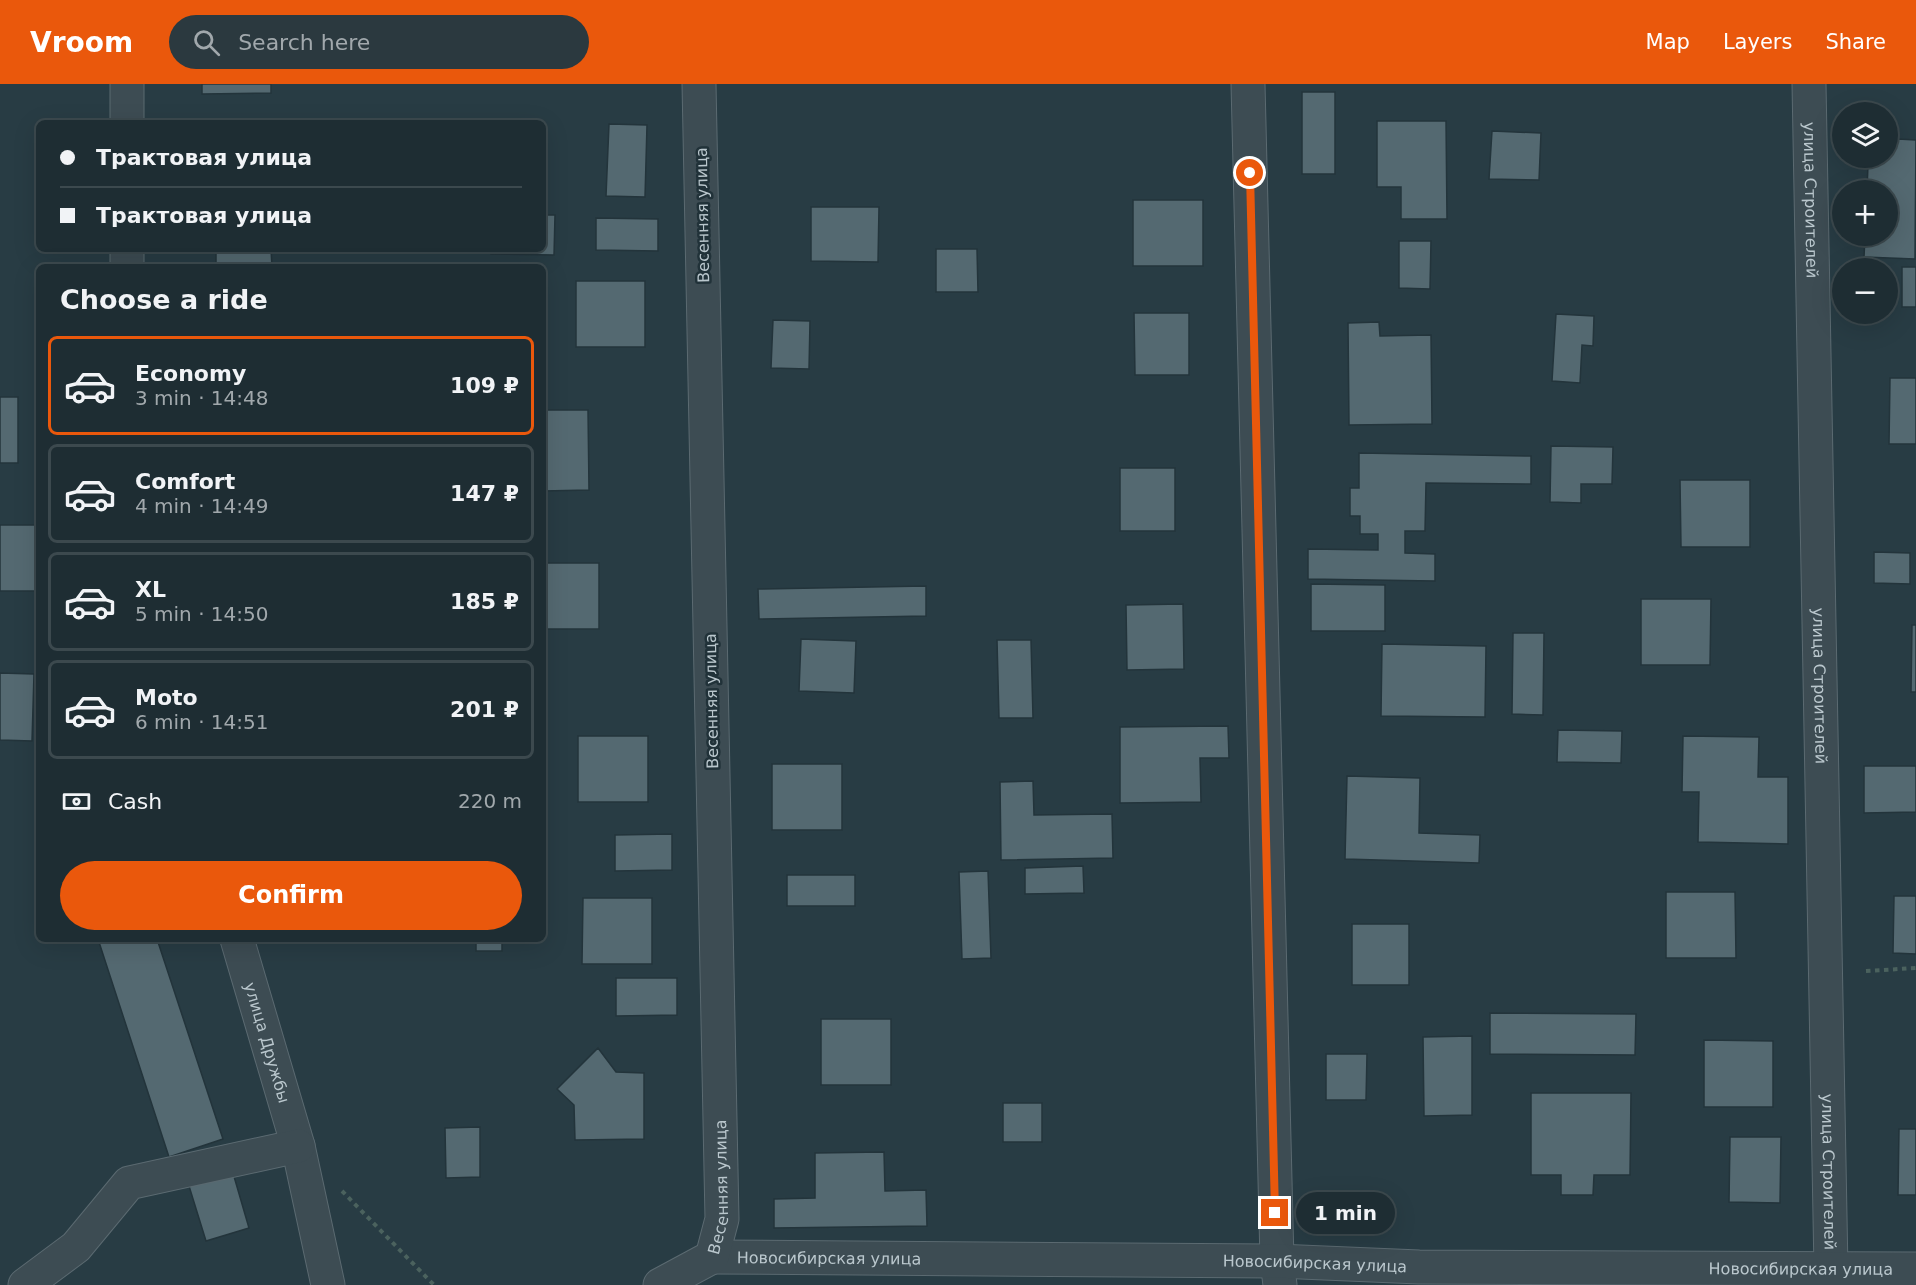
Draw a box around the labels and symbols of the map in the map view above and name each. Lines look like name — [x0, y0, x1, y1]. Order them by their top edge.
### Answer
street label: улица Строителей — [1800, 122, 1822, 278]
street label: Весенняя улица — [692, 147, 713, 283]
route start — [1236, 159, 1263, 186]
street label: улица Строителей — [1809, 608, 1831, 764]
street label: Весенняя улица — [701, 633, 722, 769]
street label: улица Дружбы — [240, 980, 294, 1105]
street label: улица Строителей — [1818, 1093, 1840, 1250]
street label: Весенняя улица — [704, 1119, 733, 1256]
callout: 1 min — [1296, 1192, 1395, 1234]
route end — [1261, 1199, 1288, 1226]
street label: Новосибирская улица — [737, 1248, 921, 1268]
street label: Новосибирская улица — [1223, 1252, 1408, 1276]
street label: Новосибирская улица — [1709, 1259, 1893, 1279]

